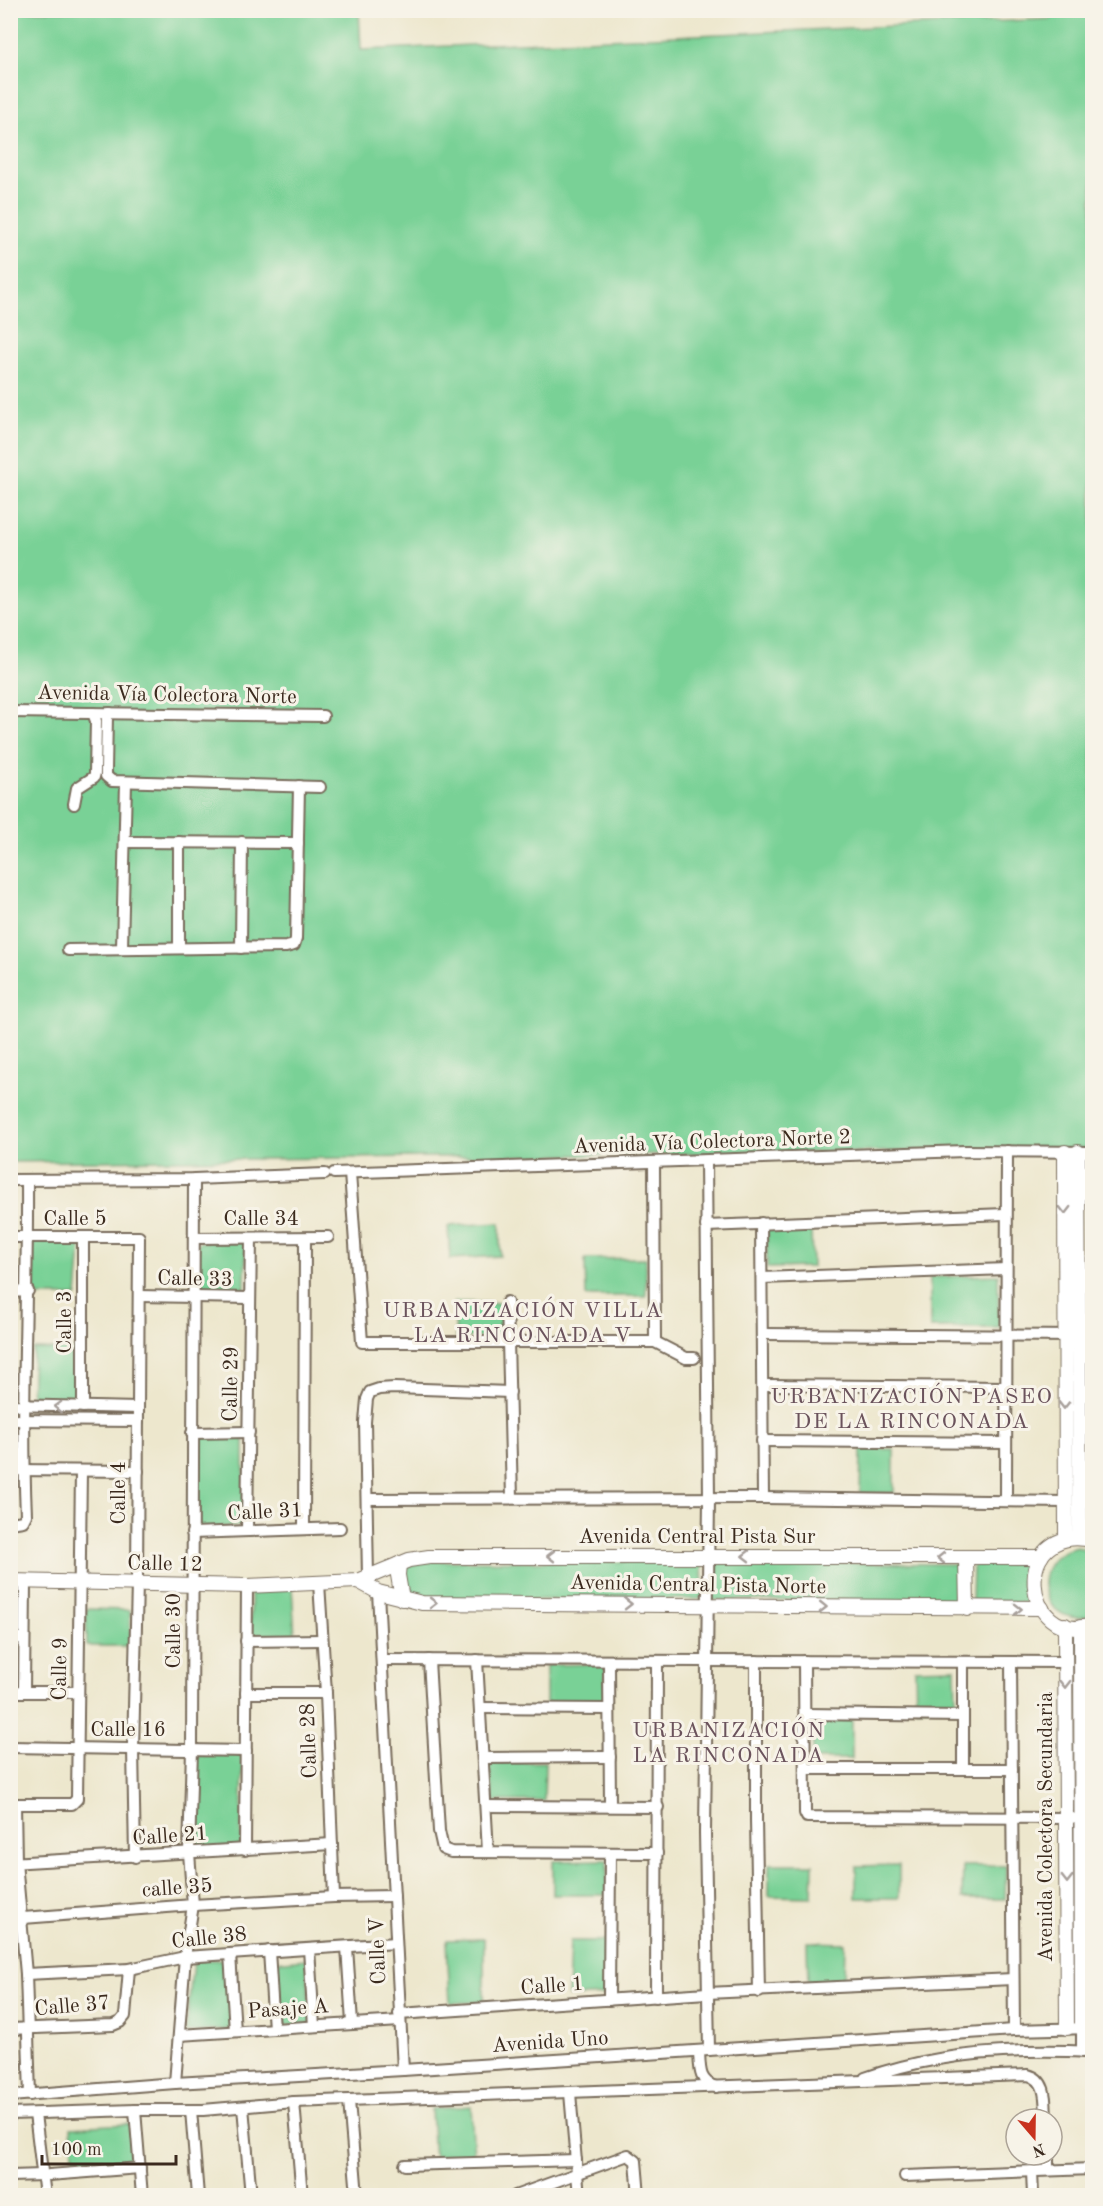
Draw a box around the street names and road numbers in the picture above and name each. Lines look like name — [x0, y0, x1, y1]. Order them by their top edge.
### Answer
street label: Avenida Vía Colectora Norte — [37, 683, 297, 708]
street label: Avenida Vía Colectora Norte 2 — [573, 1127, 851, 1158]
street label: Calle 5 — [43, 1209, 107, 1230]
street label: Calle 34 — [223, 1209, 299, 1230]
street label: Calle 33 — [157, 1268, 233, 1291]
street label: Calle 3 — [55, 1290, 76, 1354]
street label: Calle 29 — [220, 1346, 243, 1422]
street label: Calle 4 — [109, 1461, 130, 1525]
street label: Calle 31 — [227, 1500, 303, 1525]
street label: Avenida Central Pista Sur — [578, 1527, 816, 1548]
street label: Calle 12 — [127, 1553, 203, 1576]
street label: Avenida Central Pista Norte — [570, 1573, 826, 1598]
street label: Calle 30 — [164, 1593, 185, 1669]
street label: Calle 9 — [49, 1637, 72, 1701]
street label: Avenida Colectora Secundaria — [1036, 1692, 1057, 1962]
street label: Calle 28 — [298, 1703, 321, 1779]
street label: Calle 16 — [90, 1720, 166, 1741]
street label: Calle 21 — [132, 1823, 209, 1850]
street label: calle 35 — [141, 1876, 213, 1901]
street label: Calle V — [367, 1917, 390, 1985]
street label: Calle 38 — [170, 1924, 248, 1953]
street label: Calle 1 — [520, 1974, 585, 1999]
street label: Calle 37 — [34, 1993, 111, 2020]
street label: Pasaje A — [247, 1996, 330, 2023]
street label: Avenida Uno — [491, 2028, 609, 2057]

